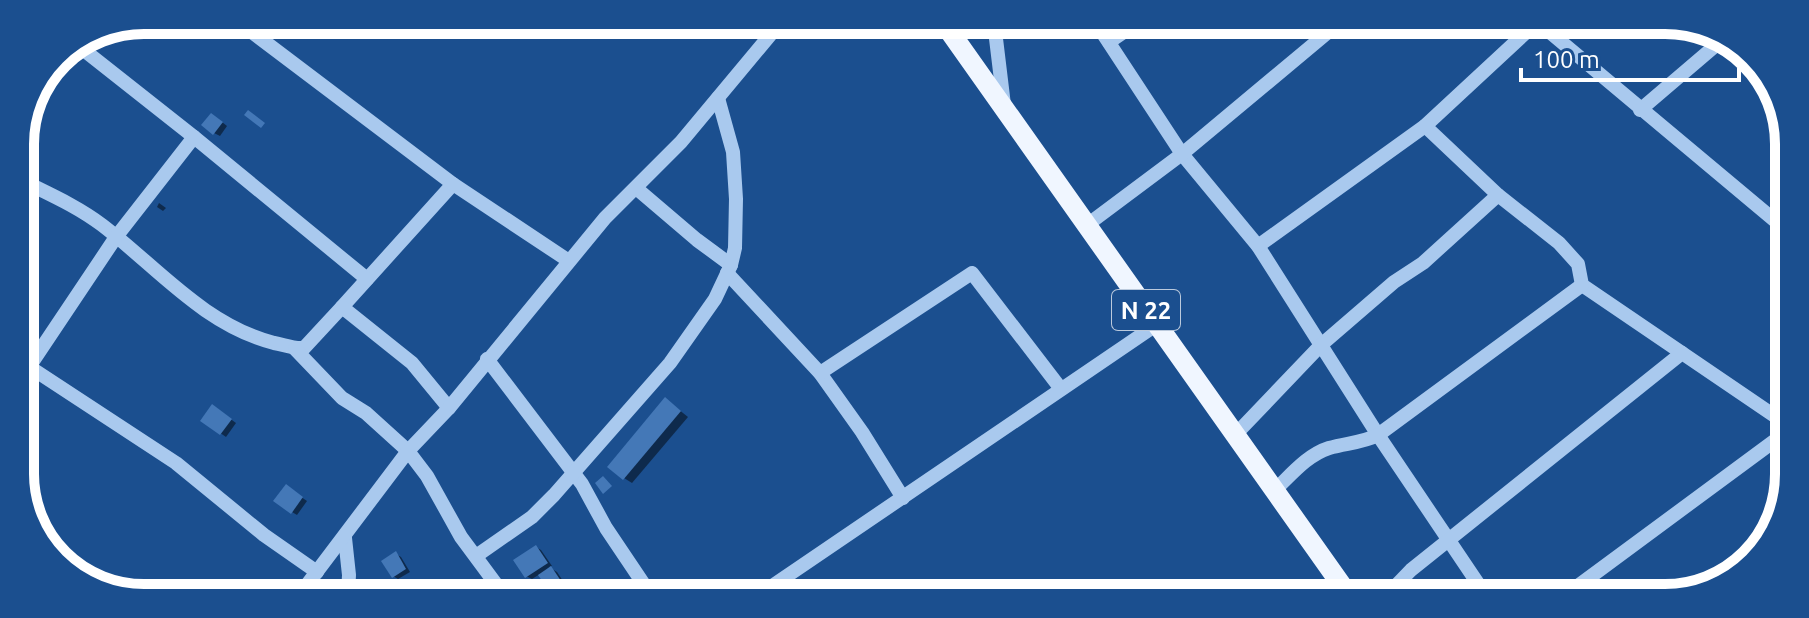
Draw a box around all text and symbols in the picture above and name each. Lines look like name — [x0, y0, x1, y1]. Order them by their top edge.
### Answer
scale bar — [1521, 32, 1739, 82]
text: 100 m — [1533, 46, 1600, 73]
road number: N 22 — [1112, 290, 1180, 330]

